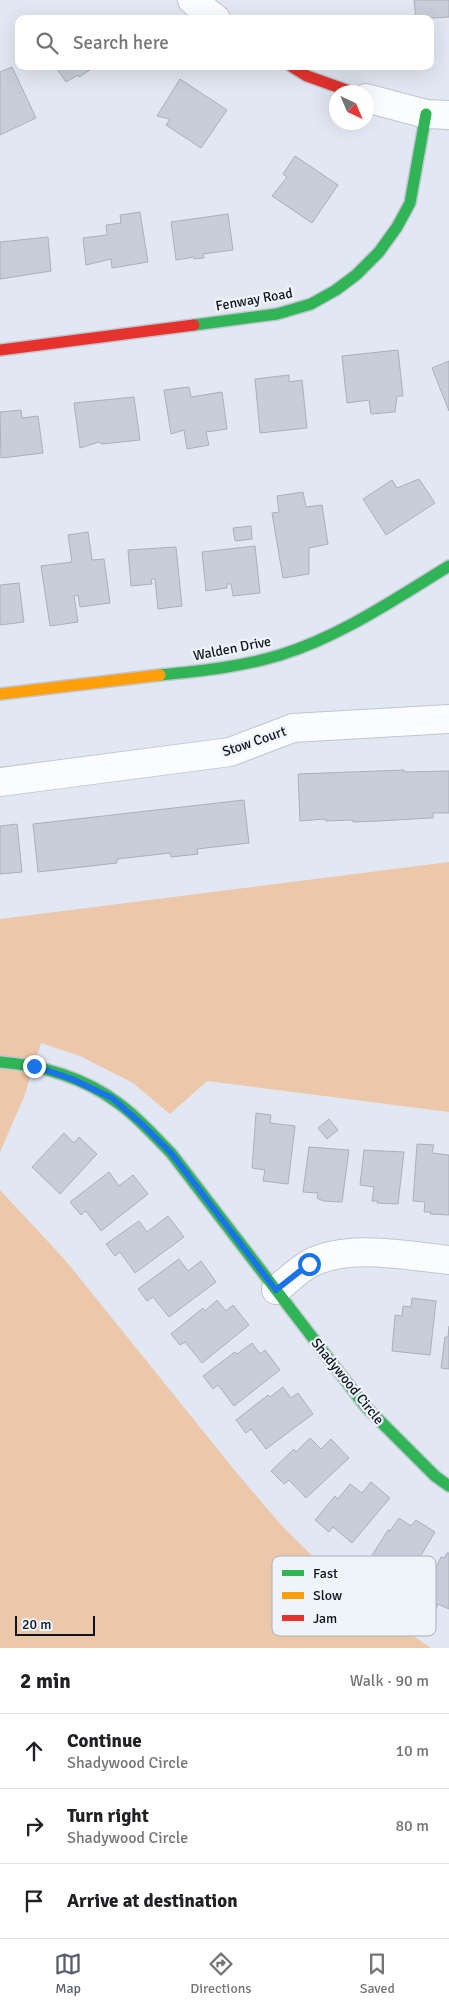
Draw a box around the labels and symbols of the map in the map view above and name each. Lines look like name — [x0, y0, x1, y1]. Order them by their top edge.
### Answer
north arrow — [329, 85, 374, 130]
street label: Fenway Road — [214, 284, 294, 315]
street label: Walden Drive — [192, 633, 272, 664]
street label: Stow Court — [220, 723, 288, 760]
route end — [23, 1055, 46, 1078]
route start — [298, 1253, 321, 1276]
street label: Shadywood Circle — [308, 1335, 388, 1428]
legend — [272, 1556, 436, 1636]
text: Fast — [313, 1565, 338, 1582]
text: Slow — [313, 1587, 342, 1604]
text: Jam — [313, 1610, 337, 1627]
scale bar — [15, 1613, 95, 1636]

